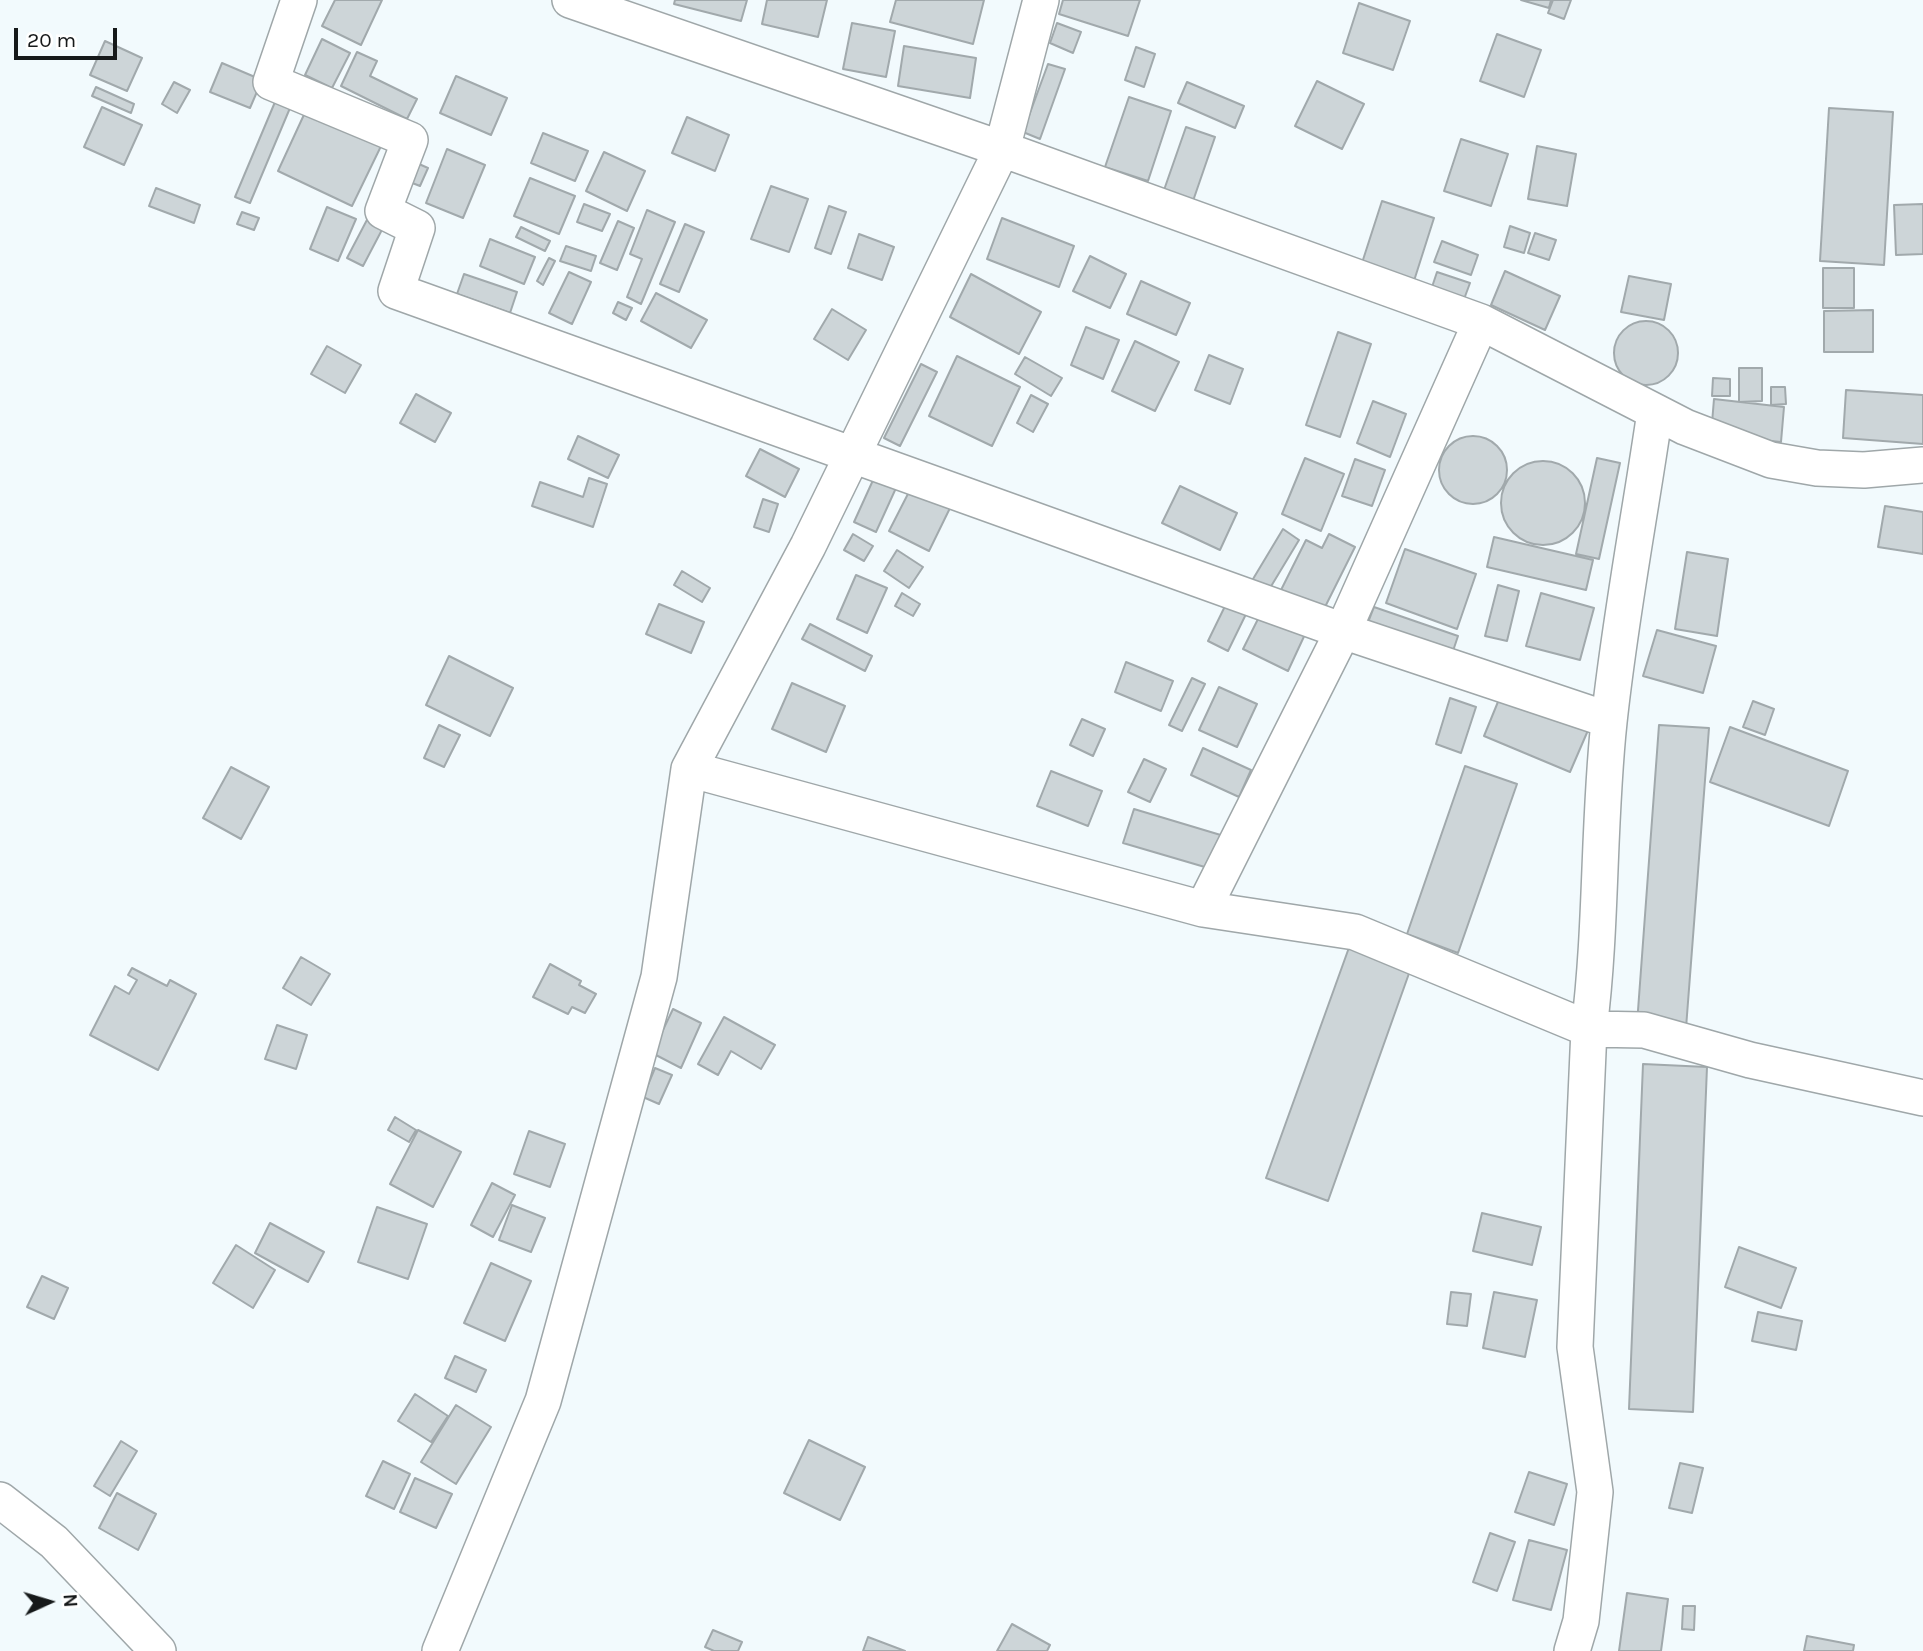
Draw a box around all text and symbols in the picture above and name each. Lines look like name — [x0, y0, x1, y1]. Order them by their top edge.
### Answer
scale bar — [18, 14, 121, 58]
text: 20 m — [27, 28, 76, 52]
north arrow — [14, 1567, 84, 1637]
text: N — [59, 1593, 81, 1608]

